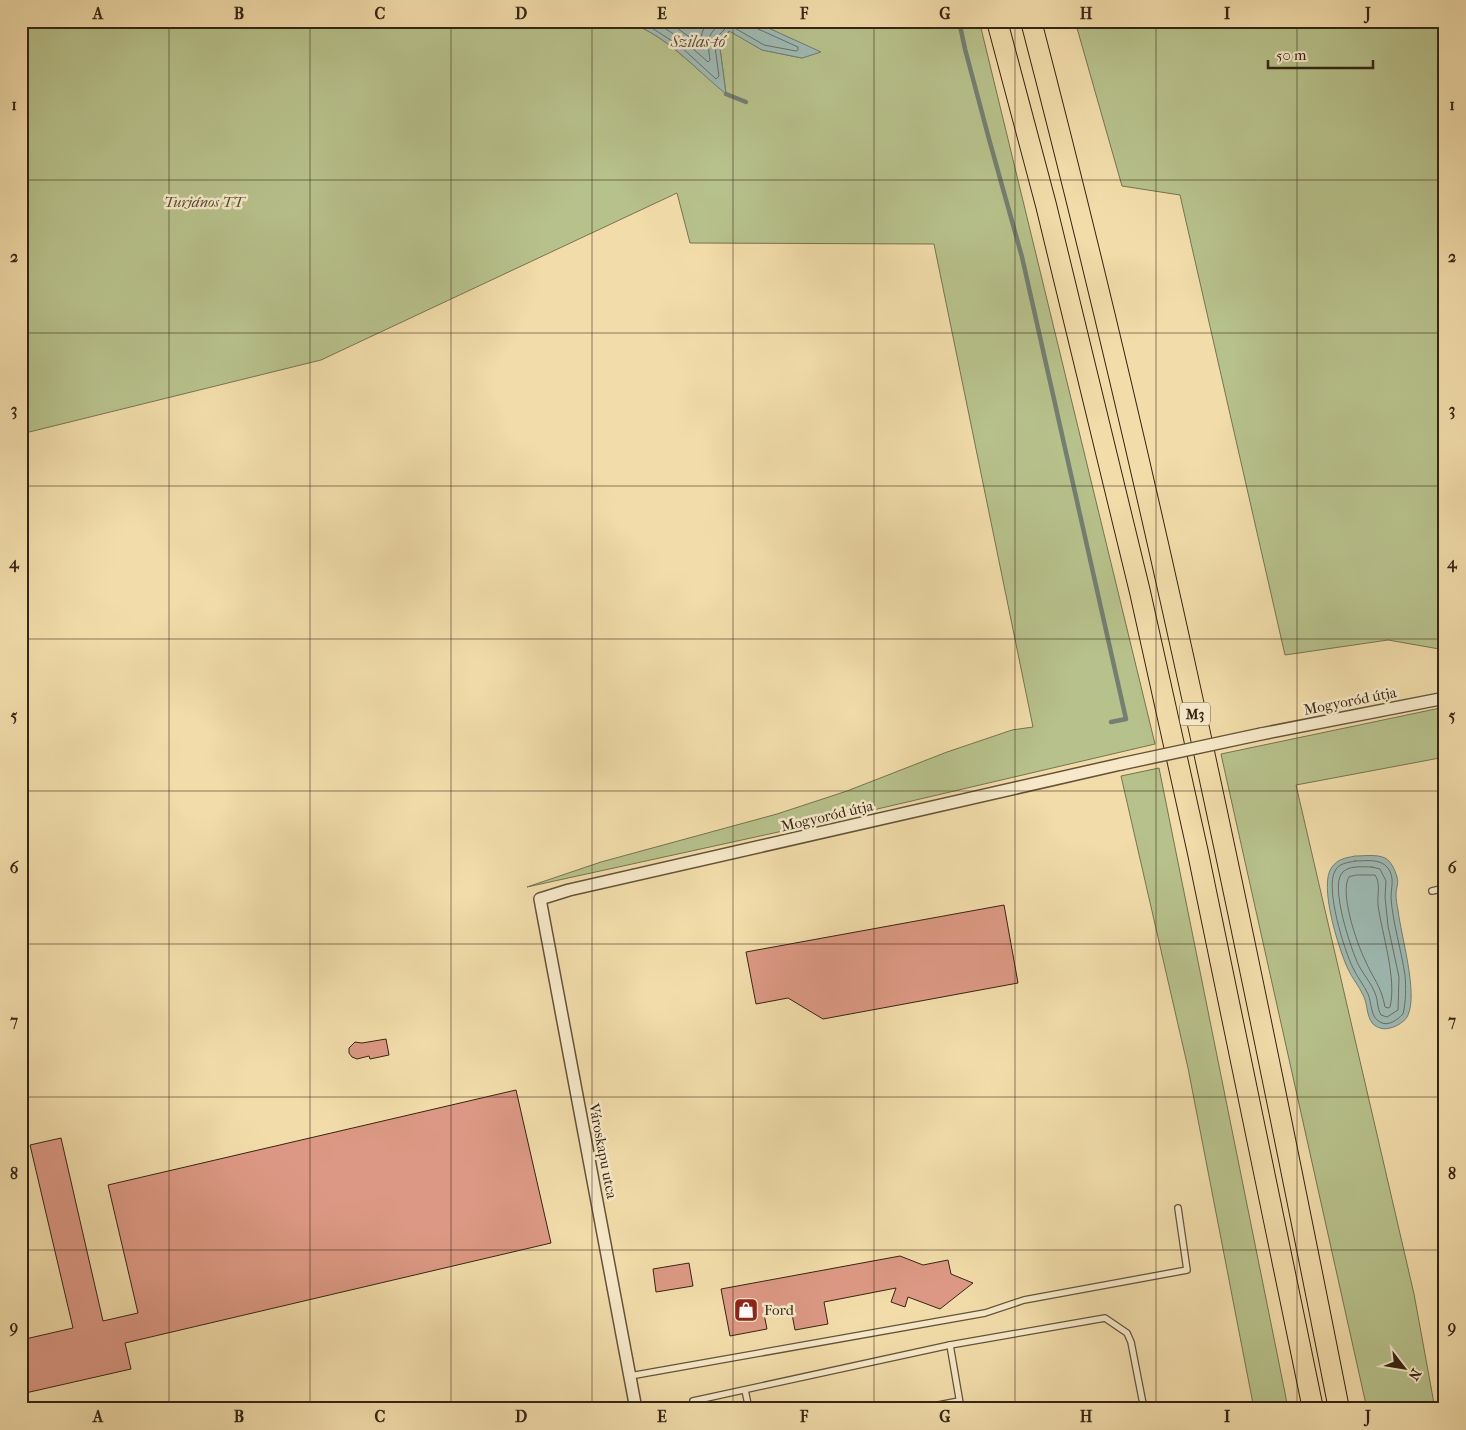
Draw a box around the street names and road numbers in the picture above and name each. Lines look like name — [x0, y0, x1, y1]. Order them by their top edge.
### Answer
street label: Mogyoród útja — [1302, 683, 1399, 719]
road number: M3 — [1180, 702, 1210, 726]
street label: Mogyoród útja — [779, 796, 876, 835]
street label: Városkapu utca — [585, 1101, 621, 1201]

